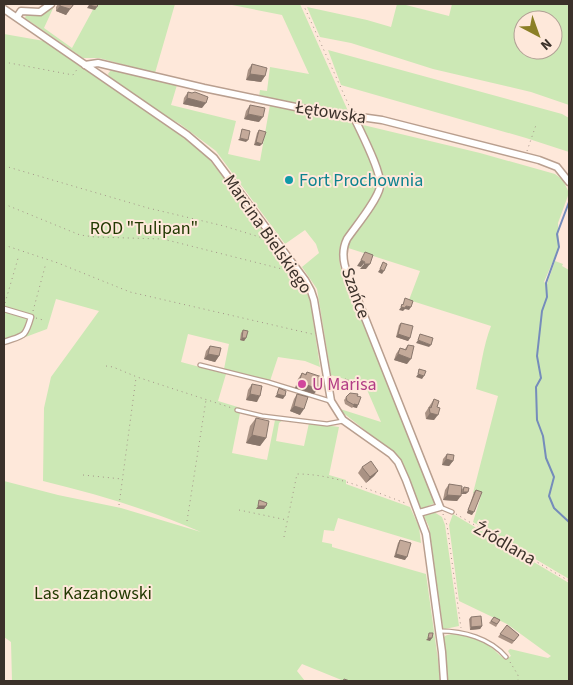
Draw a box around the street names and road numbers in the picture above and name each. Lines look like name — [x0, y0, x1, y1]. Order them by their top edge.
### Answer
street label: Łętowska — [293, 94, 368, 130]
street label: Marcina Bielskiego — [217, 170, 318, 299]
street label: Szańce — [335, 264, 376, 322]
street label: Źródlana — [469, 516, 540, 571]

